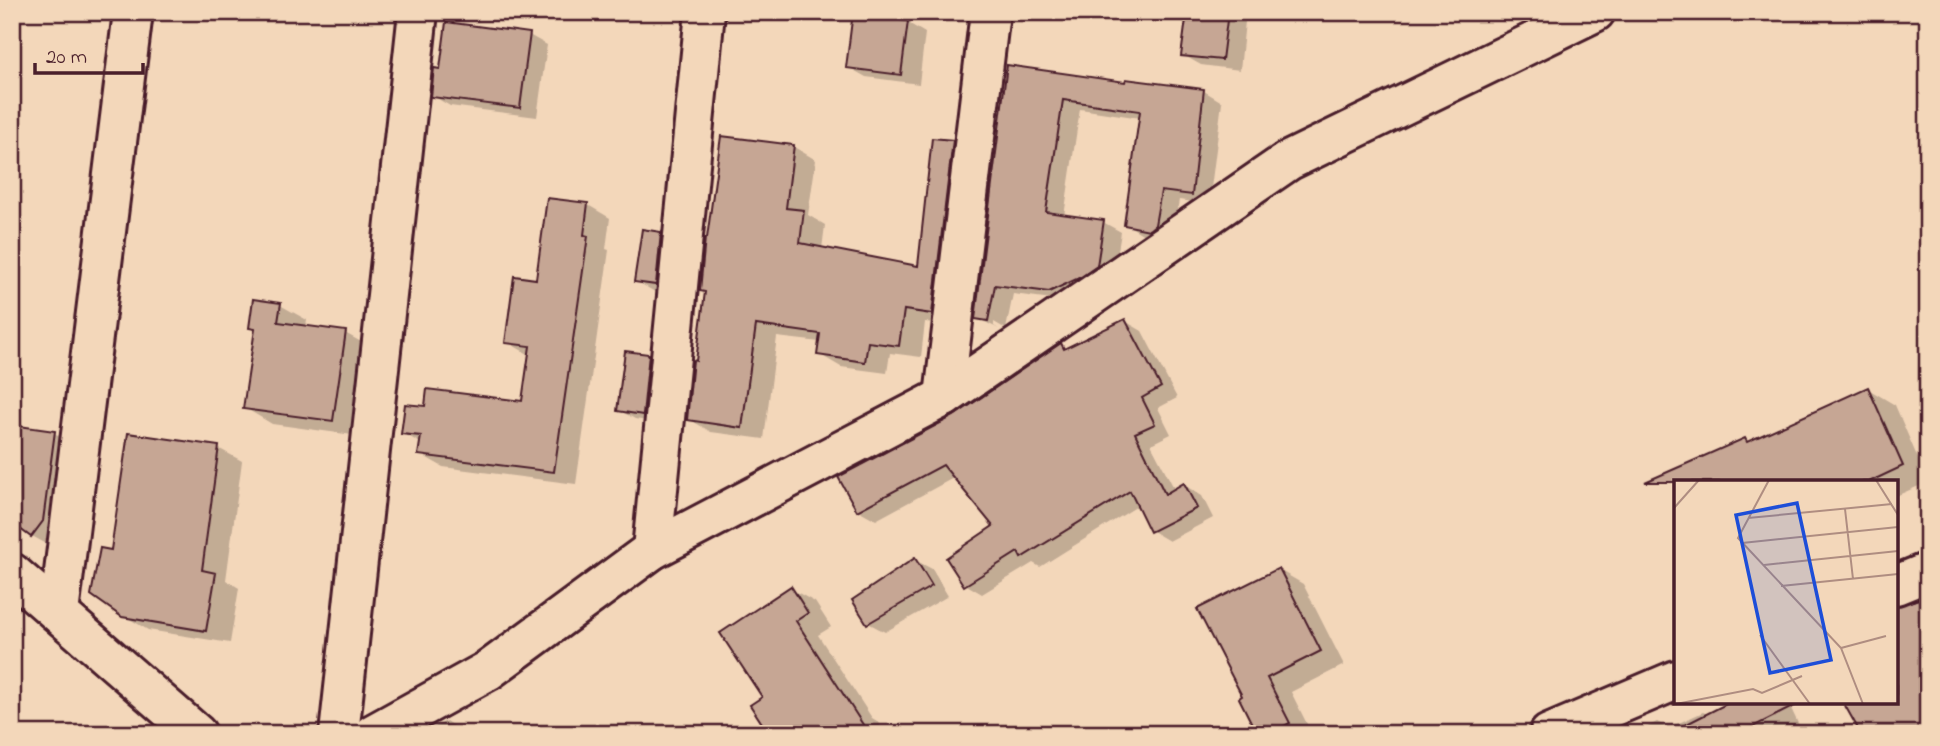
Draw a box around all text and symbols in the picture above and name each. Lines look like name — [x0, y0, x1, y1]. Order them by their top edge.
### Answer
scale bar — [35, 32, 144, 76]
text: 20 m — [46, 43, 87, 73]
inset map — [1674, 480, 1898, 704]

